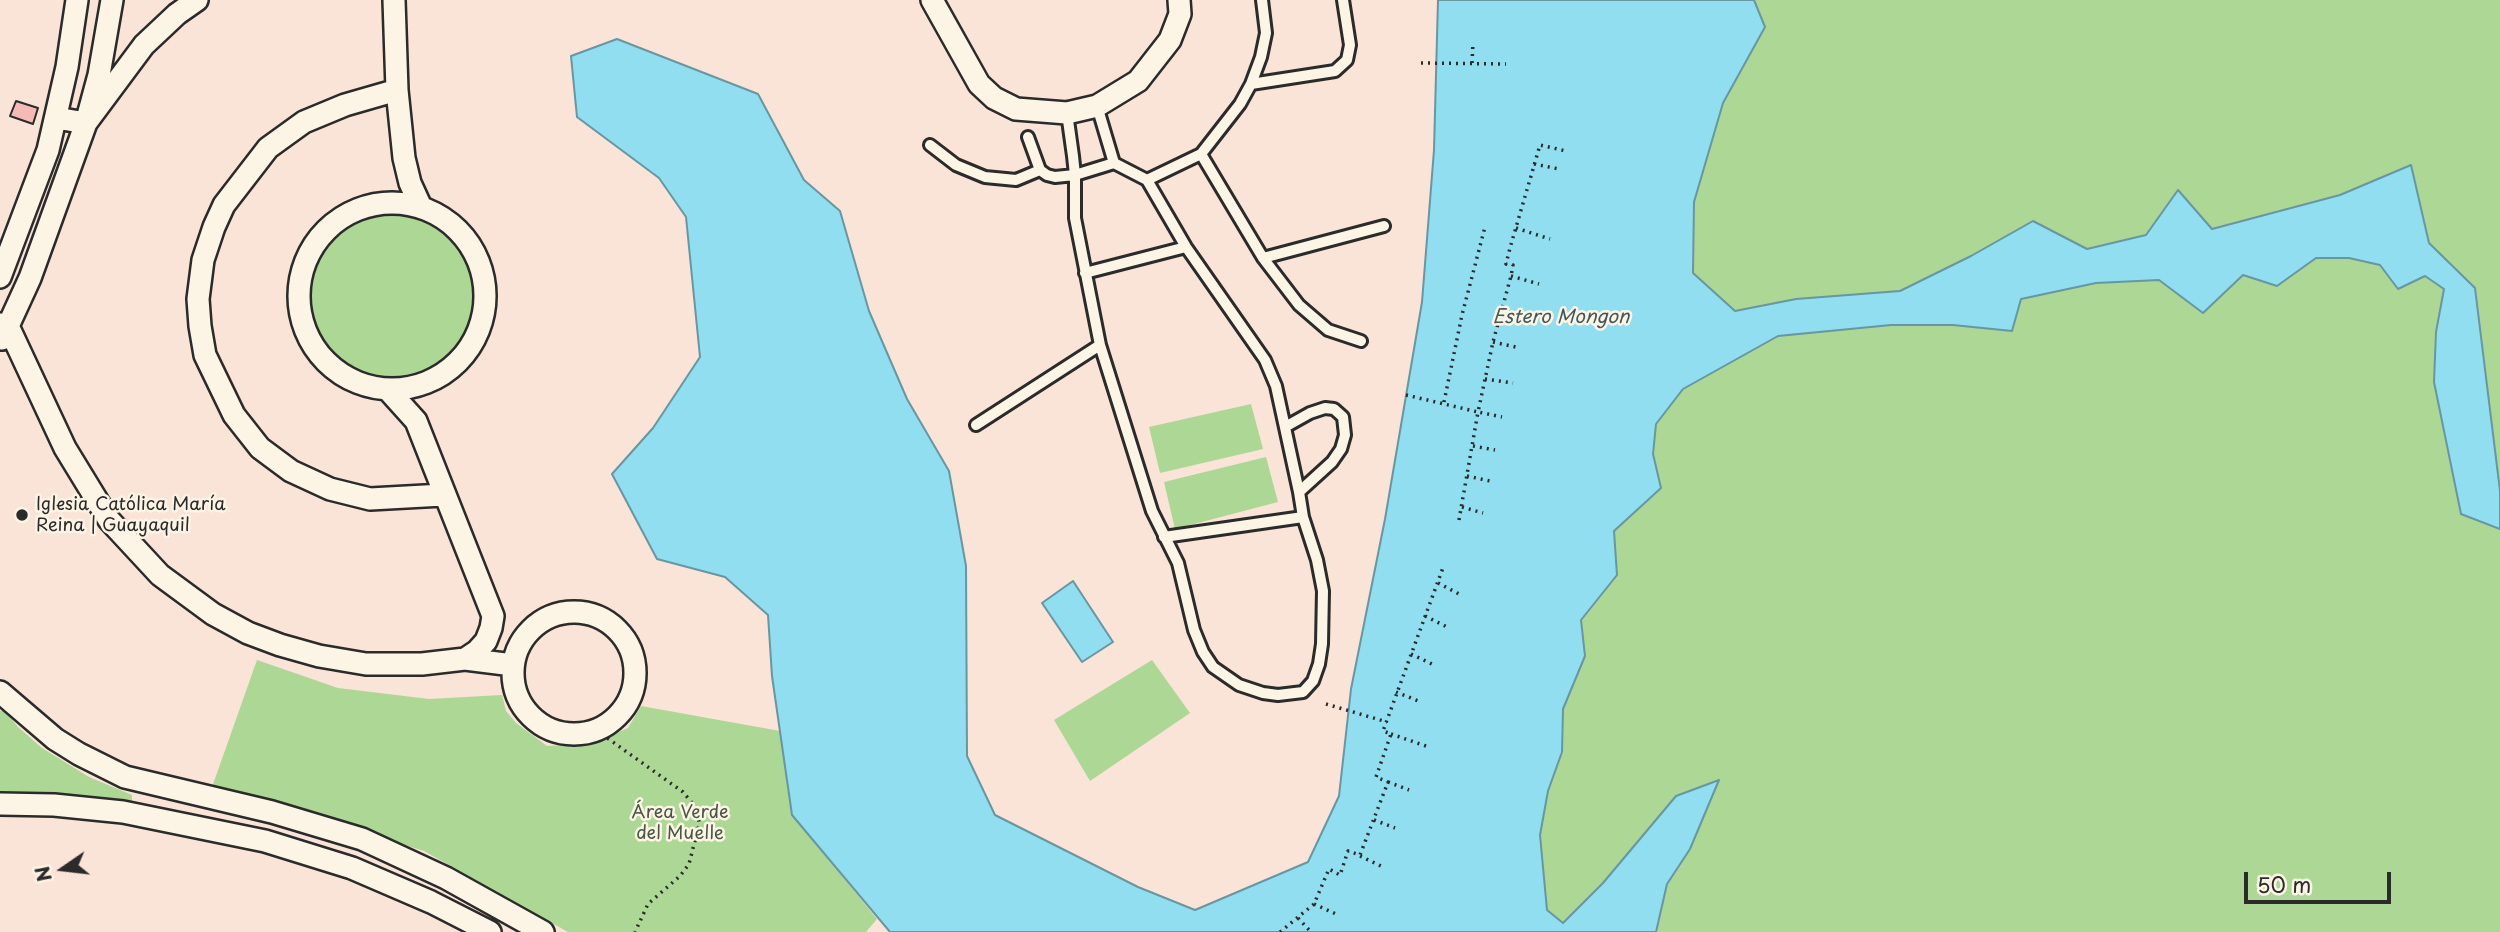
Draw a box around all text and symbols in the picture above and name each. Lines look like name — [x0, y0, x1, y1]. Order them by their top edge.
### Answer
water label: Estero Mongon — [1493, 307, 1629, 329]
place label: Iglesia Católica María Reina | Guayaquil — [36, 494, 226, 536]
marker: Iglesia Católica María Reina | Guayaquil — [14, 507, 30, 523]
park label: Área Verde del Muelle — [632, 802, 728, 844]
north arrow — [28, 834, 98, 904]
scale bar — [2248, 858, 2395, 902]
text: N — [27, 863, 58, 885]
text: 50 m — [2257, 868, 2311, 900]

